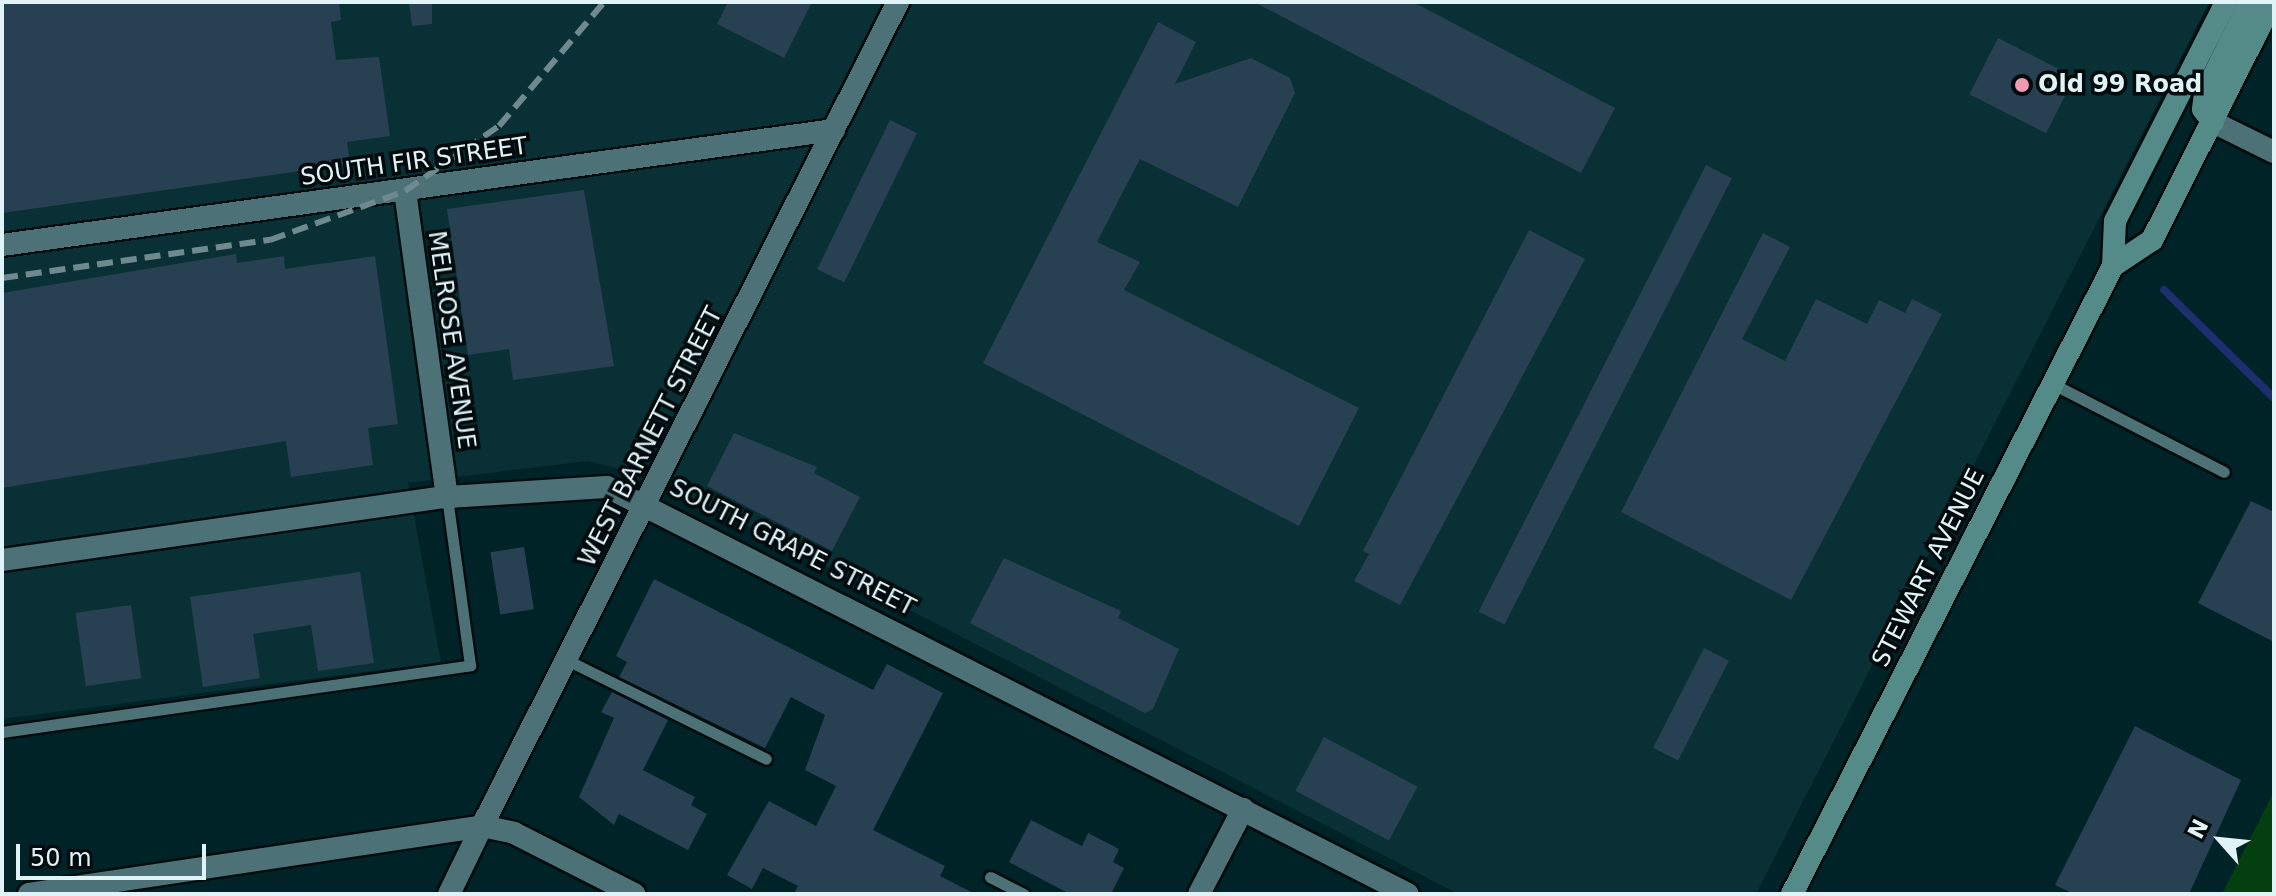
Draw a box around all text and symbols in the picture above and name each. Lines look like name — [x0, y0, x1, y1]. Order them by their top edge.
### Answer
place label: Old 99 Road — [2038, 71, 2202, 99]
marker: Old 99 Road — [2013, 76, 2031, 94]
street label: SOUTH FIR STREET — [299, 132, 529, 192]
street label: MELROSE AVENUE — [421, 229, 481, 451]
street label: WEST BARNETT STREET — [573, 303, 729, 571]
street label: STEWART AVENUE — [1867, 464, 1991, 672]
street label: SOUTH GRAPE STREET — [664, 474, 920, 622]
north arrow — [2180, 800, 2260, 880]
text: N — [2183, 815, 2213, 843]
scale bar — [20, 828, 210, 878]
text: 50 m — [30, 844, 92, 872]

